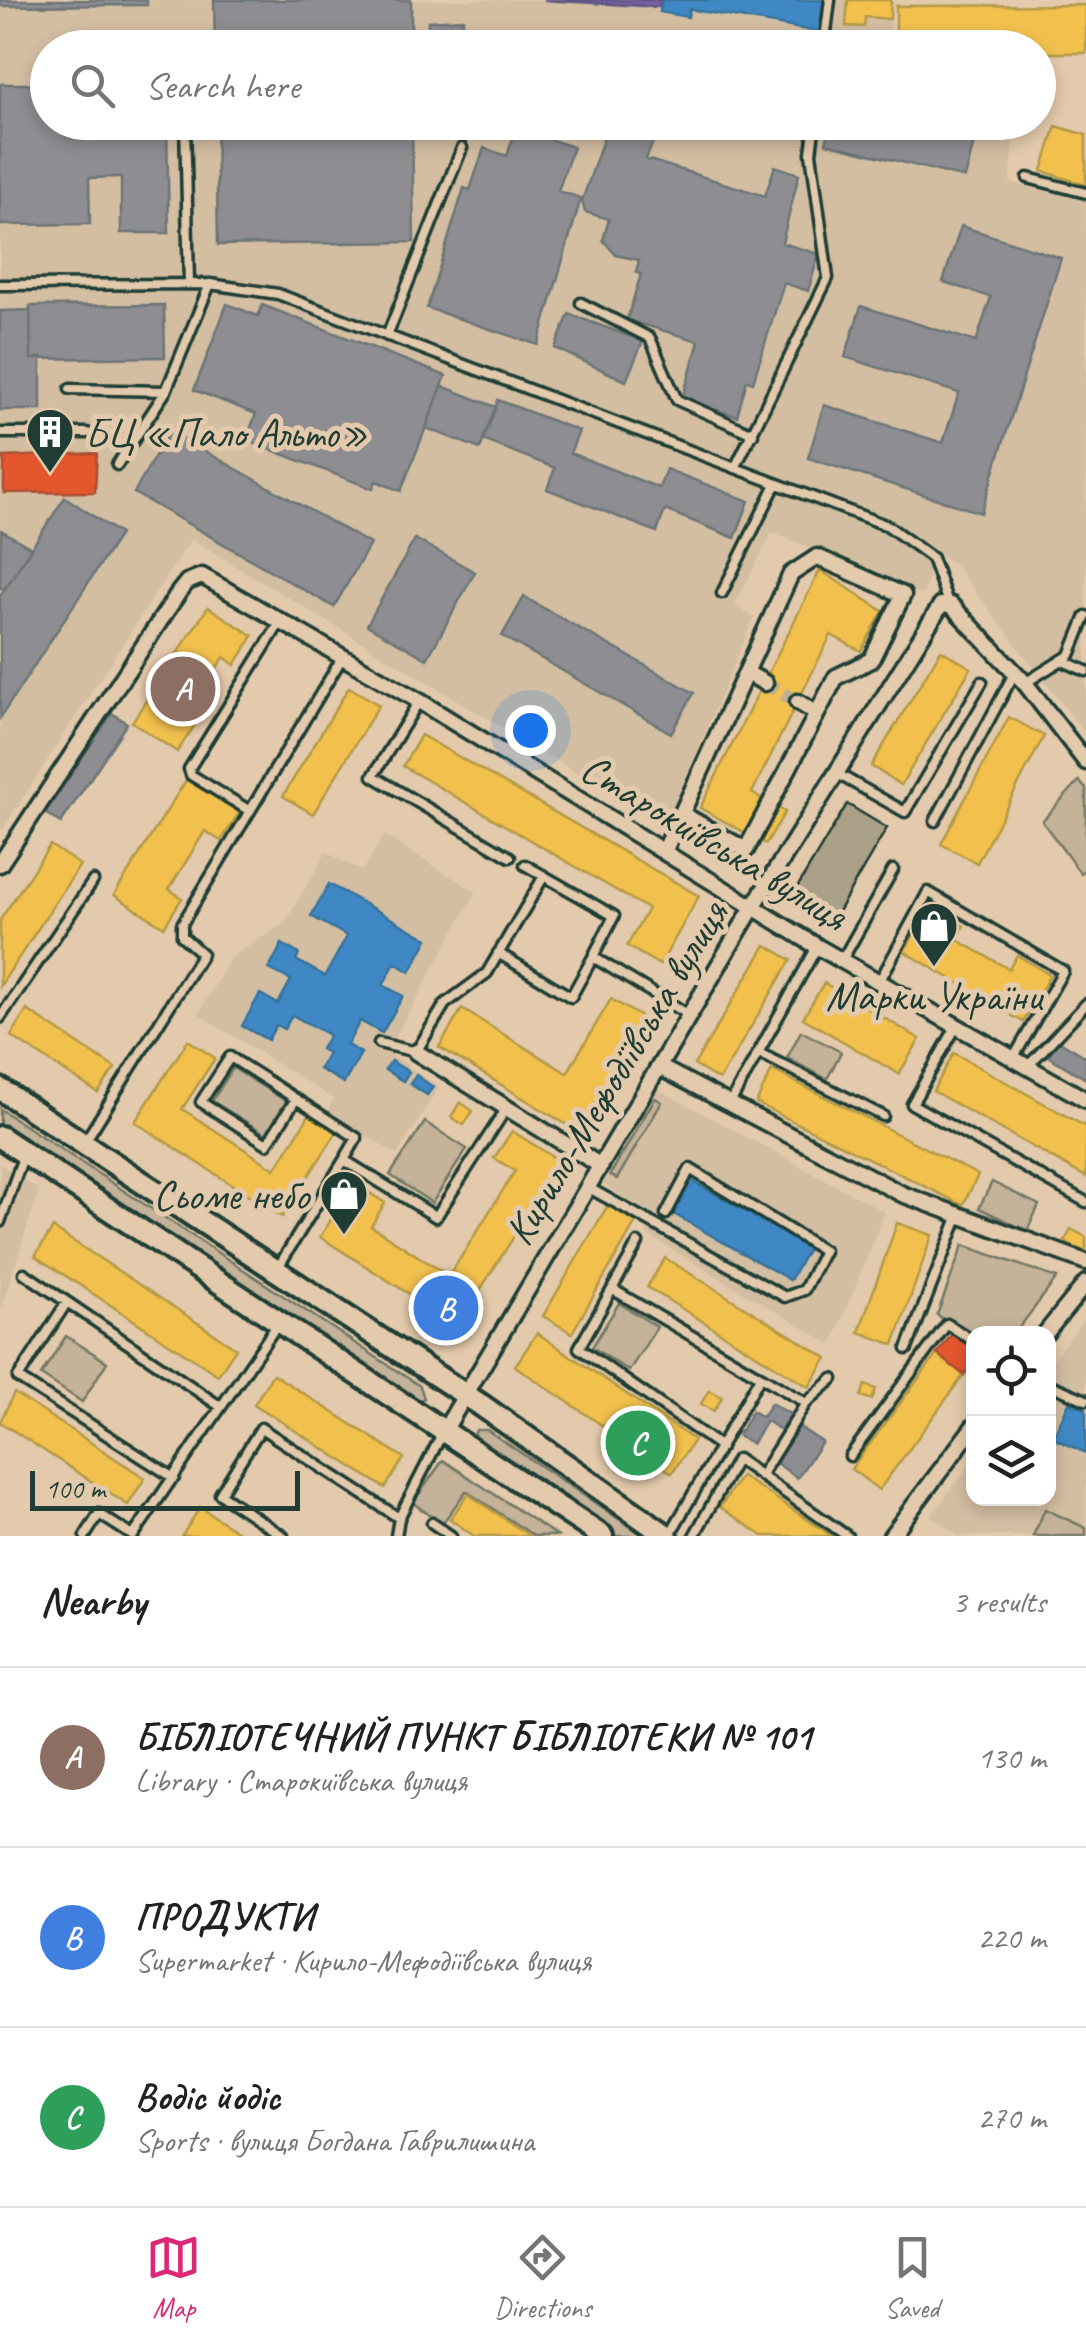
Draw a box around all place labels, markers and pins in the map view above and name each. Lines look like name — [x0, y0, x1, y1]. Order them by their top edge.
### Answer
building icon: БЦ «Пало Альто» — [24, 406, 76, 474]
place label: БЦ «Пало Альто» — [85, 407, 368, 460]
pin: A — [150, 652, 216, 726]
shop icon: Марки України — [908, 900, 960, 968]
place label: Марки України — [826, 970, 1045, 1023]
shop icon: Сьоме небо — [318, 1168, 370, 1236]
place label: Сьоме небо — [153, 1169, 311, 1222]
pin: B — [414, 1270, 478, 1346]
pin: C — [606, 1406, 670, 1480]

